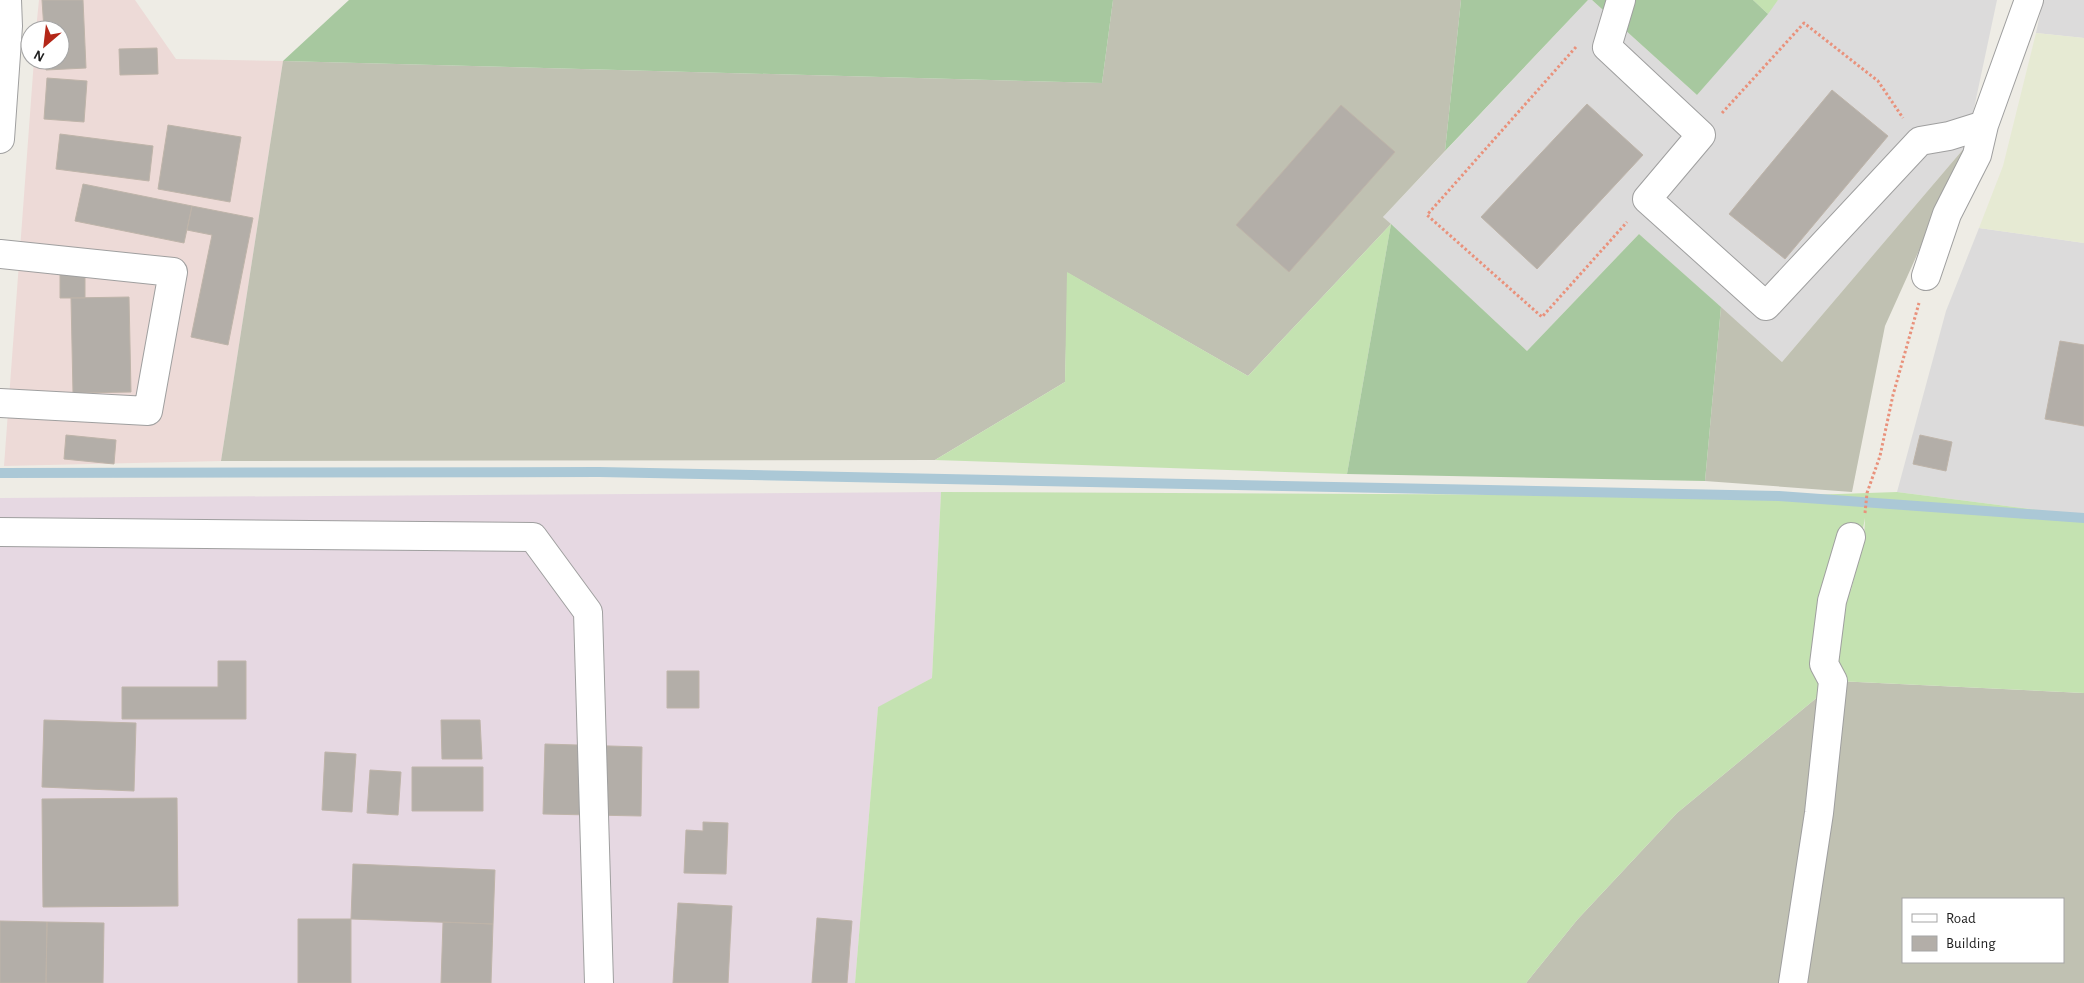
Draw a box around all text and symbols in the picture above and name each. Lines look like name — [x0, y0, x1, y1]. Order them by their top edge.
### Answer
north arrow — [20, 20, 70, 70]
text: N — [32, 47, 47, 64]
legend — [1902, 898, 2064, 963]
text: Road — [1946, 911, 1976, 926]
text: Building — [1946, 936, 1996, 951]

